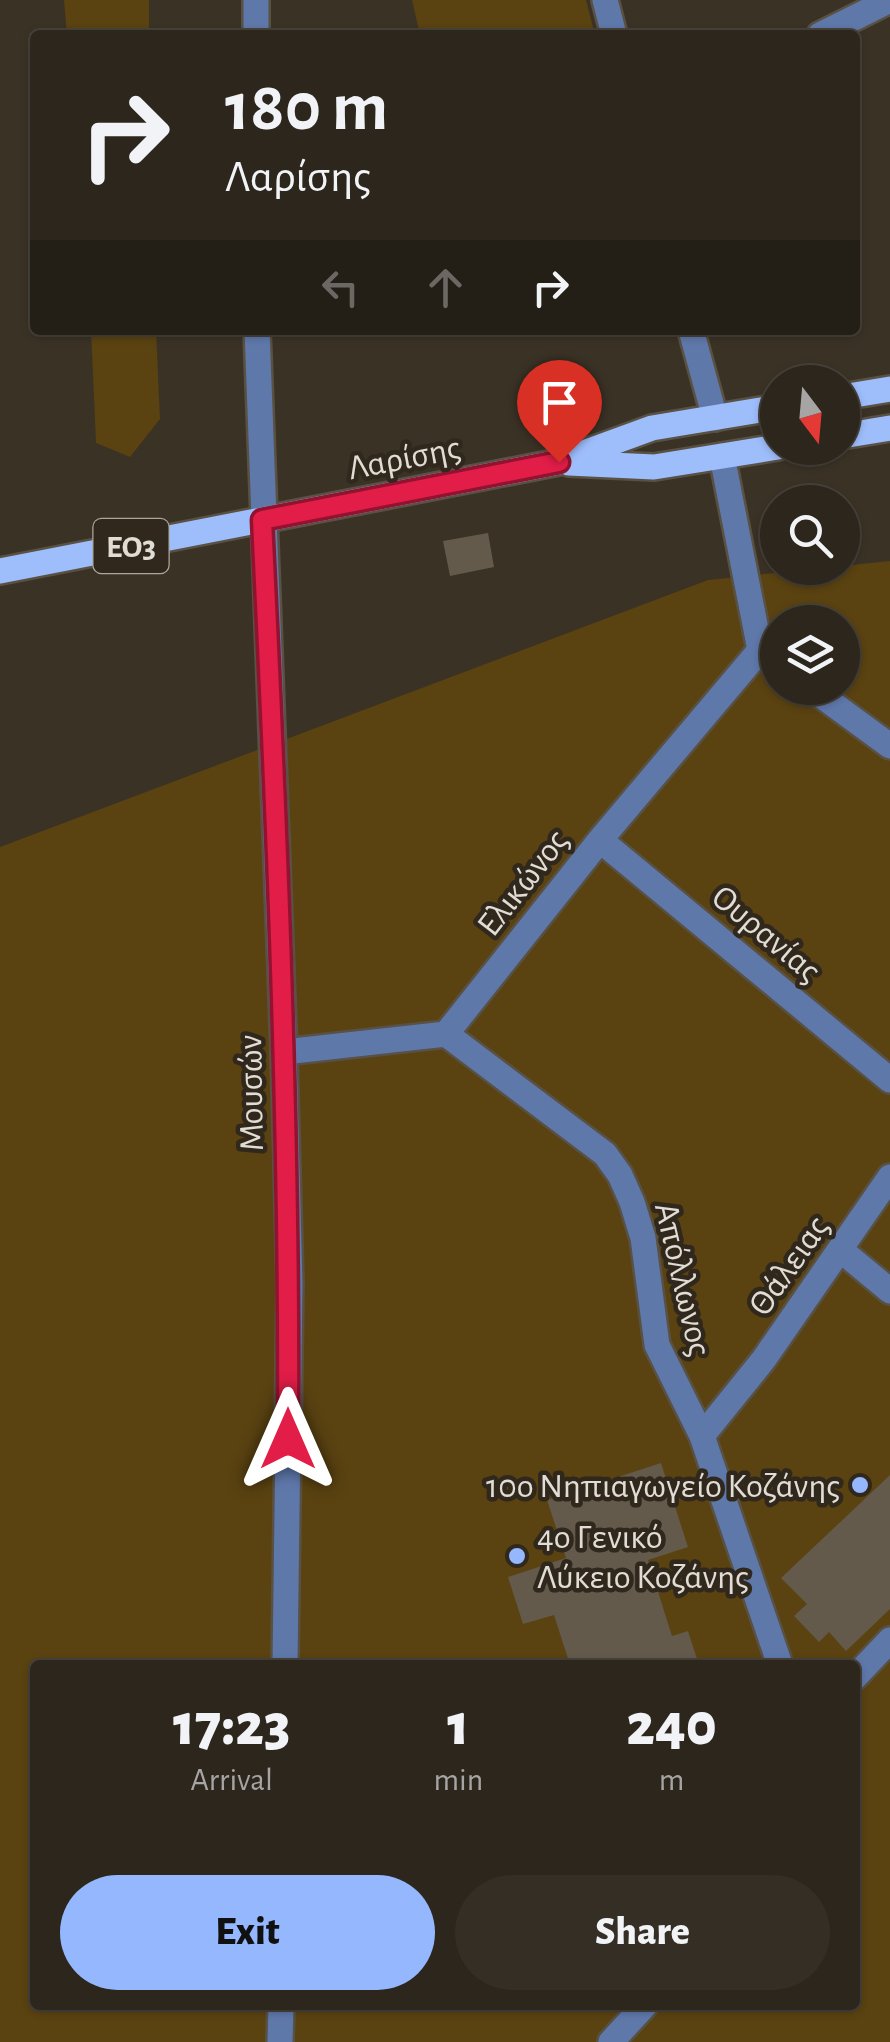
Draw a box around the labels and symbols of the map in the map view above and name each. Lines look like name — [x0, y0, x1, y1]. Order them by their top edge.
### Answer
pin — [517, 360, 602, 463]
north arrow — [760, 365, 860, 465]
street label: Λαρίσης — [345, 430, 463, 486]
road number: ΕΟ3 — [94, 519, 168, 573]
street label: Ελικώνος — [471, 823, 575, 943]
street label: Ουρανίας — [705, 879, 827, 989]
street label: Μουσών — [233, 1034, 270, 1152]
street label: Απόλλωνος — [648, 1199, 717, 1360]
street label: Θάλειας — [743, 1210, 836, 1322]
position arrow — [236, 1387, 340, 1491]
place label: 10ο Νηπιαγωγείο Κοζάνης — [486, 1469, 840, 1504]
marker: 10ο Νηπιαγωγείο Κοζάνης — [849, 1474, 871, 1496]
place label: 4ο Γενικό Λύκειο Κοζάνης — [537, 1520, 749, 1595]
marker: 4ο Γενικό Λύκειο Κοζάνης — [506, 1545, 528, 1567]

